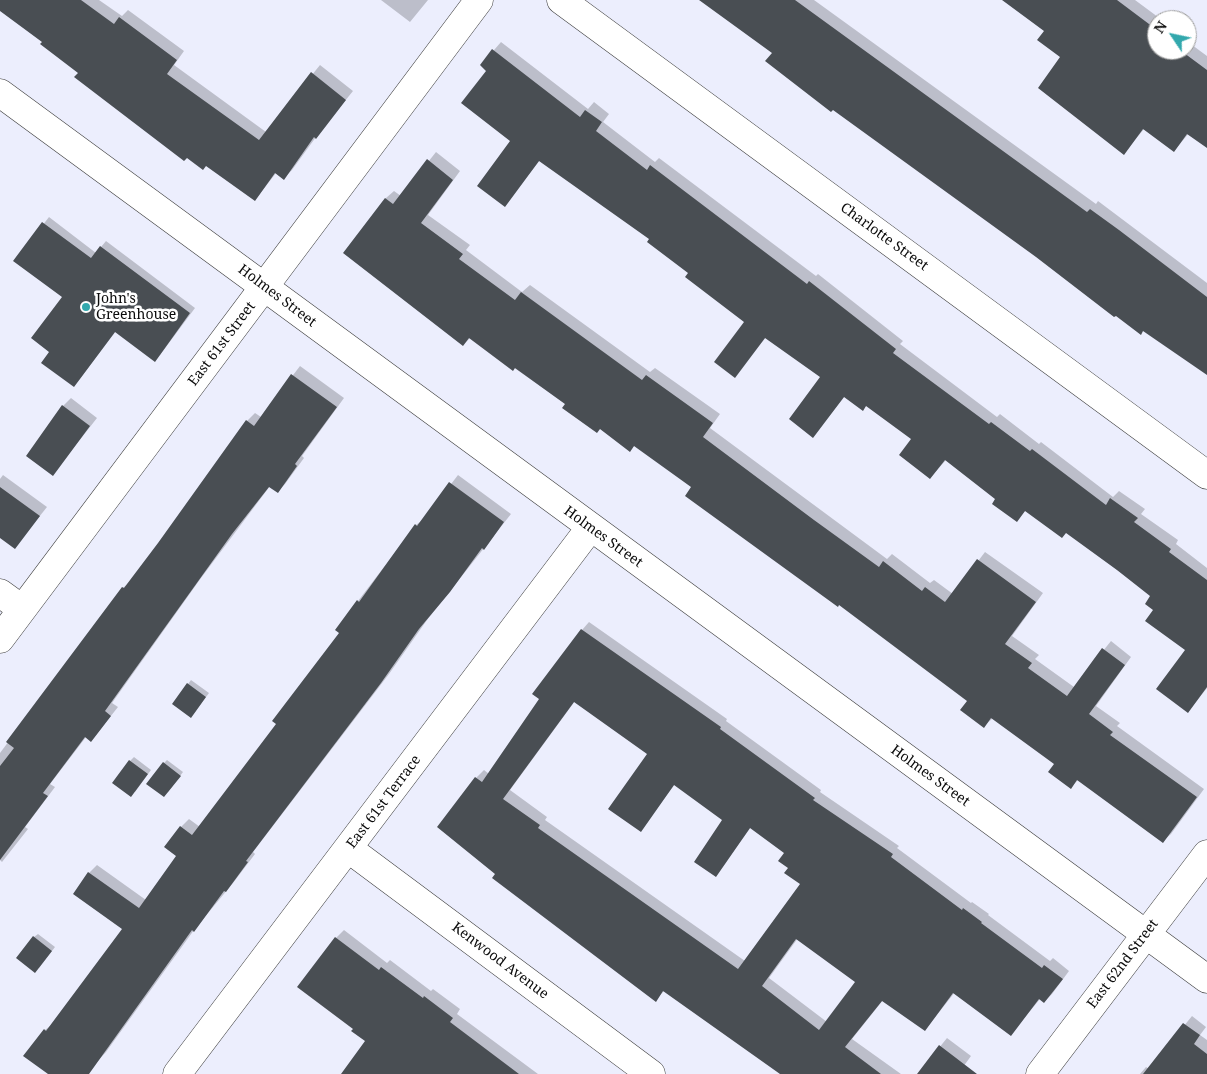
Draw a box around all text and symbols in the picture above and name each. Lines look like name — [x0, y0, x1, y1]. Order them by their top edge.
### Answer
north arrow — [1147, 10, 1197, 60]
text: N — [1149, 17, 1171, 37]
street label: Charlotte Street — [837, 200, 931, 274]
street label: Holmes Street — [235, 261, 319, 331]
place label: John's Greenhouse — [96, 291, 176, 324]
street label: East 61st Street — [185, 299, 259, 389]
marker: John's Greenhouse — [80, 301, 92, 313]
street label: Holmes Street — [560, 503, 646, 571]
street label: Holmes Street — [887, 742, 973, 810]
street label: East 61st Terrace — [343, 752, 425, 852]
street label: East 62nd Street — [1084, 916, 1162, 1012]
street label: Kenwood Avenue — [448, 919, 552, 1003]

